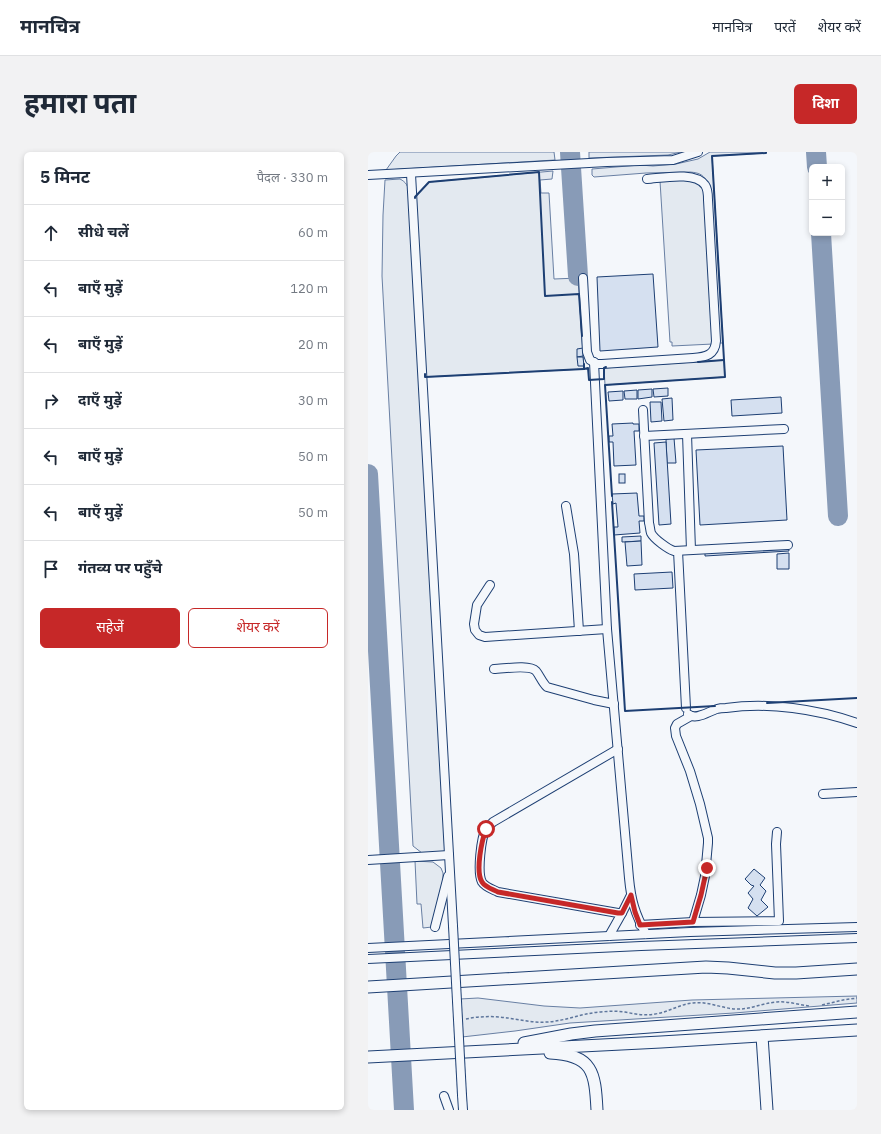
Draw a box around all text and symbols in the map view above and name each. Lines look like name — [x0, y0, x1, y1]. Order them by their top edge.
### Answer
text: मानचित्र — [20, 14, 80, 38]
text: मानचित्र — [712, 18, 752, 36]
text: परतें — [774, 18, 796, 36]
text: शेयर करें — [818, 18, 861, 36]
text: हमारा पता — [24, 84, 136, 121]
button: दिशा — [794, 84, 857, 124]
map controls — [809, 164, 845, 236]
button: + — [809, 164, 845, 200]
text: 5 मिनट — [40, 166, 90, 188]
text: पैदल · 330 m — [257, 169, 328, 186]
button: − — [809, 200, 845, 236]
icon: ahead — [40, 222, 62, 244]
text: सीधे चलें — [78, 222, 129, 241]
text: 60 m — [298, 224, 328, 241]
icon: left — [40, 278, 62, 300]
text: बाएँ मुड़ें — [78, 278, 123, 297]
text: 120 m — [290, 280, 328, 297]
icon: left — [40, 334, 62, 356]
text: बाएँ मुड़ें — [78, 334, 123, 353]
text: 20 m — [298, 336, 328, 353]
icon: right — [40, 390, 62, 412]
text: दाएँ मुड़ें — [78, 390, 122, 409]
text: 30 m — [298, 392, 328, 409]
icon: left — [40, 446, 62, 468]
text: बाएँ मुड़ें — [78, 446, 123, 465]
text: 50 m — [298, 448, 328, 465]
icon: left — [40, 502, 62, 524]
text: बाएँ मुड़ें — [78, 502, 123, 521]
text: 50 m — [298, 504, 328, 521]
icon: arrive — [40, 558, 62, 580]
text: गंतव्य पर पहुँचे — [78, 558, 162, 577]
button: सहेजें — [40, 608, 180, 648]
button: शेयर करें — [188, 608, 328, 648]
route start — [477, 820, 495, 838]
route end — [698, 859, 716, 877]

